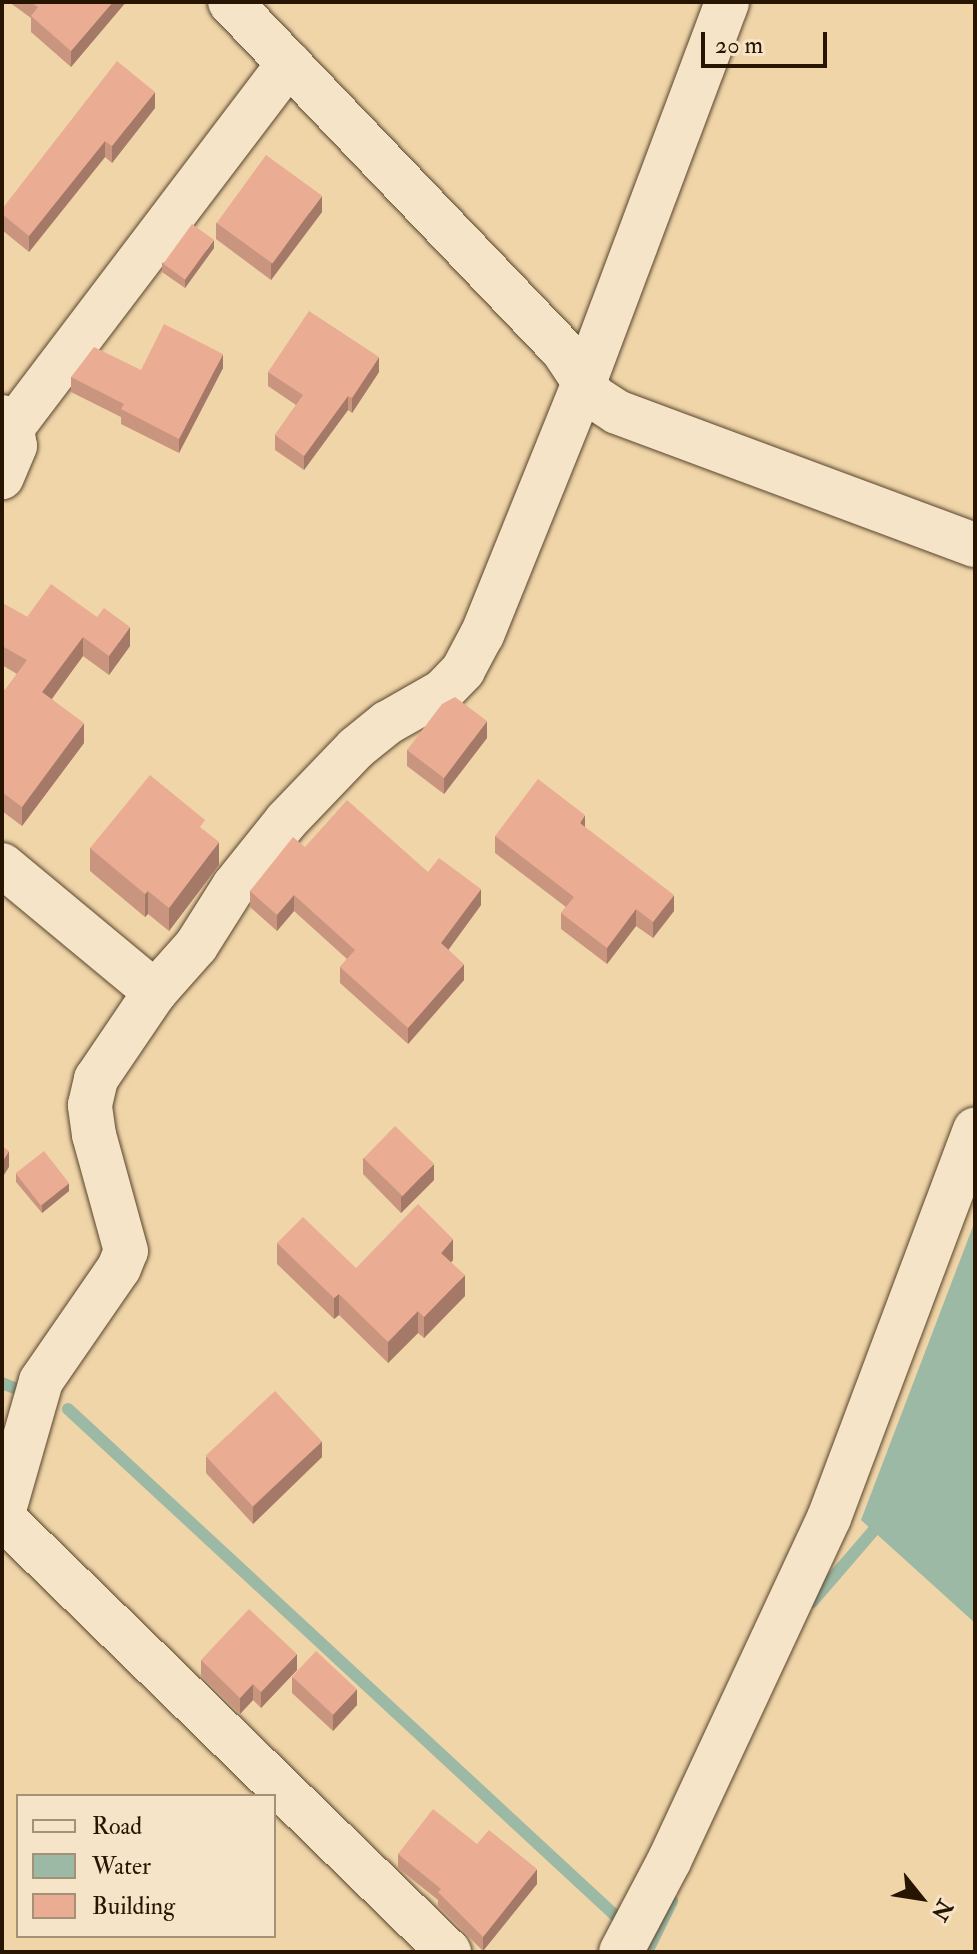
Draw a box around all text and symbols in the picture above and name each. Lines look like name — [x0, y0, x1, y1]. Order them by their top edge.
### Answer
scale bar — [705, 16, 831, 66]
text: 20 m — [715, 30, 763, 61]
legend — [16, 1794, 276, 1938]
text: Road — [92, 1811, 142, 1842]
text: Water — [92, 1851, 151, 1882]
north arrow — [881, 1858, 961, 1938]
text: Building — [92, 1891, 175, 1922]
text: N — [925, 1894, 959, 1926]

